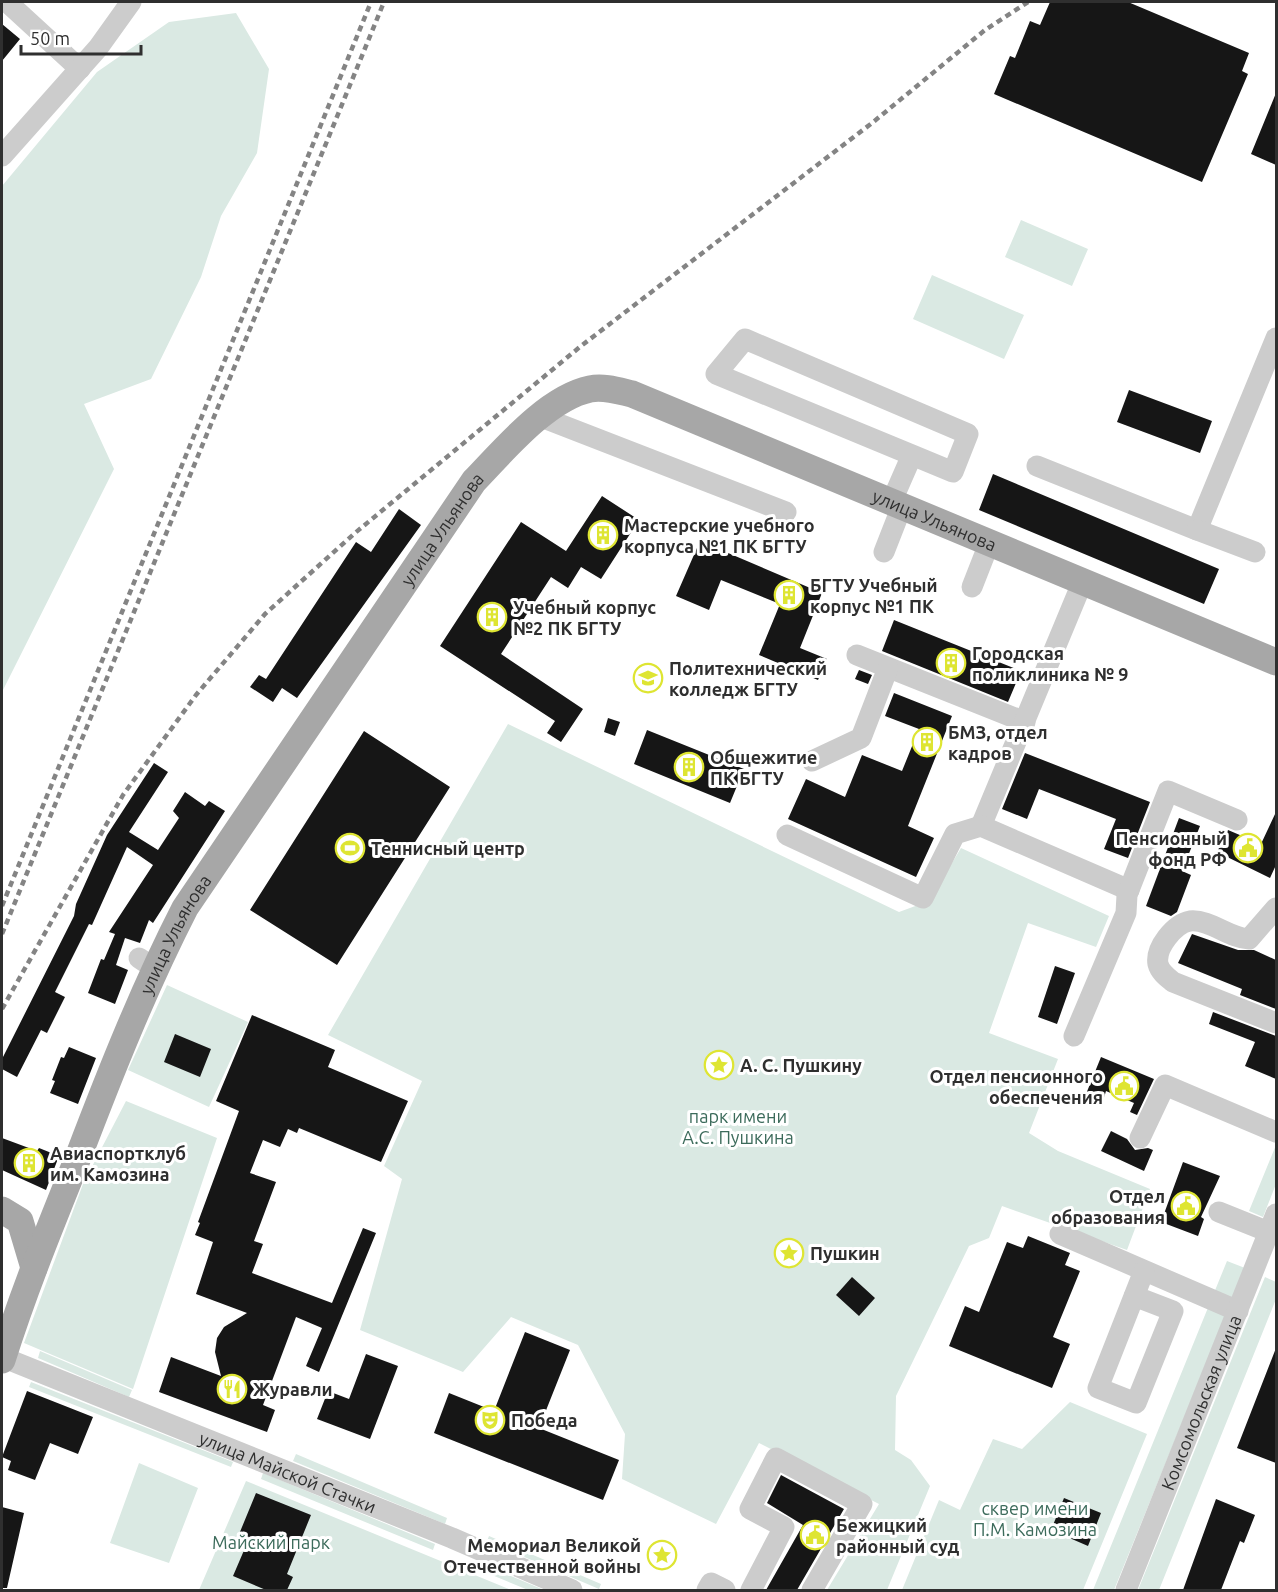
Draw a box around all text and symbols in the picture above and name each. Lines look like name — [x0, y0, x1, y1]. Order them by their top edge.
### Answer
scale bar — [21, 18, 141, 56]
text: 50 m — [30, 28, 70, 48]
street label: улица Ульянова — [396, 468, 487, 589]
street label: улица Ульянова — [870, 485, 1000, 555]
place label: Мастерские учебного корпуса №1 ПК БГТУ — [624, 515, 815, 556]
building icon: Мастерские учебного корпуса №1 ПК БГТУ — [587, 519, 619, 551]
place label: БГТУ Учебный корпус №1 ПК — [810, 575, 937, 616]
building icon: БГТУ Учебный корпус №1 ПК — [773, 579, 805, 611]
place label: Учебный корпус №2 ПК БГТУ — [513, 597, 656, 638]
building icon: Учебный корпус №2 ПК БГТУ — [476, 601, 508, 633]
place label: Городская поликлиника № 9 — [972, 643, 1129, 684]
building icon: Городская поликлиника № 9 — [935, 647, 967, 679]
place label: Политехнический колледж БГТУ — [669, 658, 827, 699]
school or university icon: Политехнический колледж БГТУ — [632, 662, 664, 694]
place label: БМЗ, отдел кадров — [948, 722, 1048, 763]
building icon: БМЗ, отдел кадров — [911, 726, 943, 758]
place label: Общежитие ПК БГТУ — [710, 747, 817, 788]
building icon: Общежитие ПК БГТУ — [673, 751, 705, 783]
place label: Пенсионный фонд РФ — [1116, 828, 1227, 869]
sports icon: Теннисный центр — [334, 832, 366, 864]
public building icon: Пенсионный фонд РФ — [1232, 832, 1264, 864]
place label: Теннисный центр — [371, 838, 525, 858]
street label: улица Ульянова — [135, 871, 215, 997]
place icon: А. С. Пушкину — [703, 1049, 735, 1081]
place label: А. С. Пушкину — [740, 1055, 862, 1075]
place label: Отдел пенсионного обеспечения — [930, 1066, 1103, 1107]
public building icon: Отдел пенсионного обеспечения — [1108, 1070, 1140, 1102]
park label: парк имени А.С. Пушкина — [682, 1106, 794, 1147]
place label: Авиаспортклуб им. Камозина — [50, 1143, 186, 1184]
building icon: Авиаспортклуб им. Камозина — [13, 1147, 45, 1179]
place label: Отдел образования — [1051, 1186, 1165, 1227]
public building icon: Отдел образования — [1170, 1190, 1202, 1222]
place icon: Пушкин — [773, 1237, 805, 1269]
place label: Пушкин — [810, 1243, 880, 1263]
street label: Комсомольская улица — [1157, 1312, 1245, 1493]
restaurant icon: Журавли — [216, 1373, 248, 1405]
place label: Журавли — [253, 1379, 333, 1399]
theatre icon: Победа — [474, 1404, 506, 1436]
place label: Победа — [511, 1410, 577, 1430]
street label: улица Майской Стачки — [196, 1427, 379, 1516]
park label: сквер имени П.М. Камозина — [973, 1498, 1097, 1539]
place label: Бежицкий районный суд — [836, 1515, 959, 1556]
public building icon: Бежицкий районный суд — [799, 1519, 831, 1551]
park label: Майский парк — [212, 1532, 330, 1552]
place label: Мемориал Великой Отечественной войны — [443, 1535, 641, 1576]
place icon: Мемориал Великой Отечественной войны — [646, 1539, 678, 1571]

